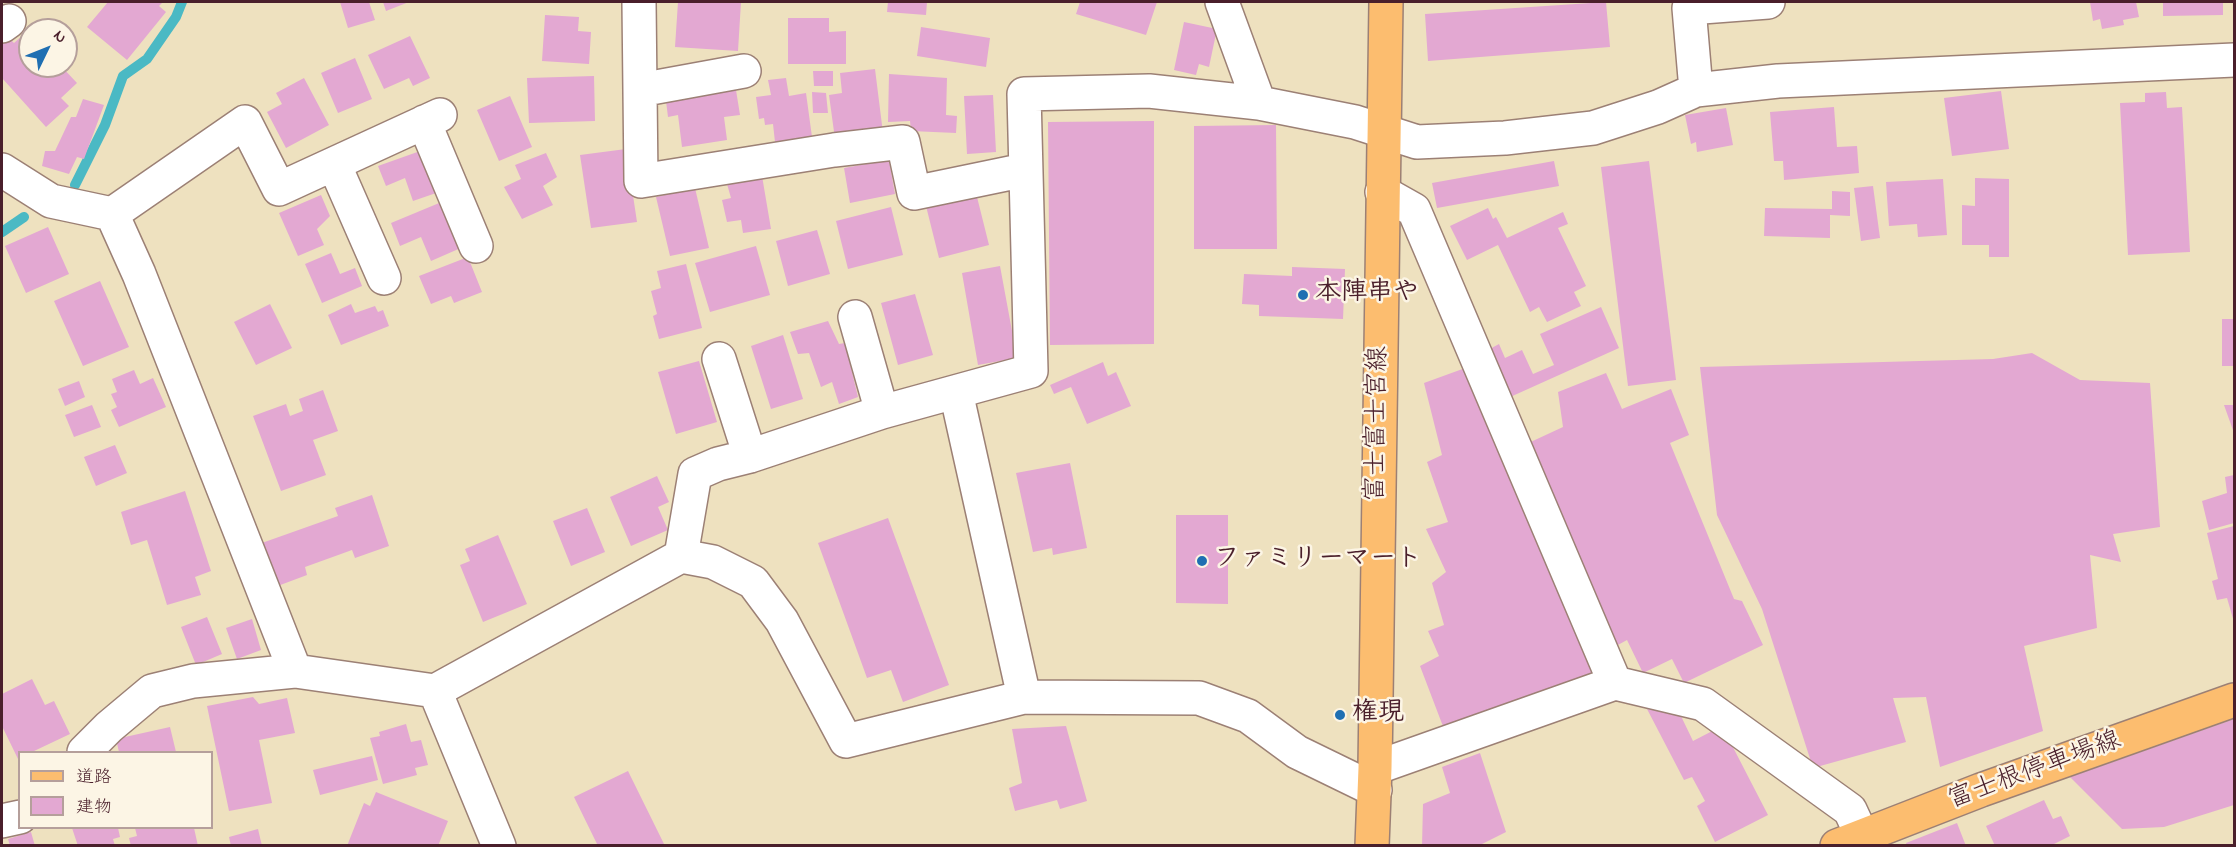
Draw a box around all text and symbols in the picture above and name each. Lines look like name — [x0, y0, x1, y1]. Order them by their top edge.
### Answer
north arrow — [18, 18, 78, 78]
text: N — [47, 25, 72, 49]
place label: 本陣串や — [1315, 279, 1419, 311]
marker: 本陣串や — [1296, 288, 1310, 302]
street label: 富士富士宮線 — [1362, 346, 1396, 502]
place label: ファミリーマート — [1214, 545, 1422, 577]
marker: ファミリーマート — [1195, 554, 1209, 568]
place label: 権現 — [1352, 699, 1404, 731]
marker: 権現 — [1333, 708, 1347, 722]
street label: 富士根停車場線 — [1944, 726, 2126, 818]
legend — [18, 751, 213, 829]
text: 道路 — [76, 765, 112, 791]
text: 建物 — [76, 795, 112, 821]

